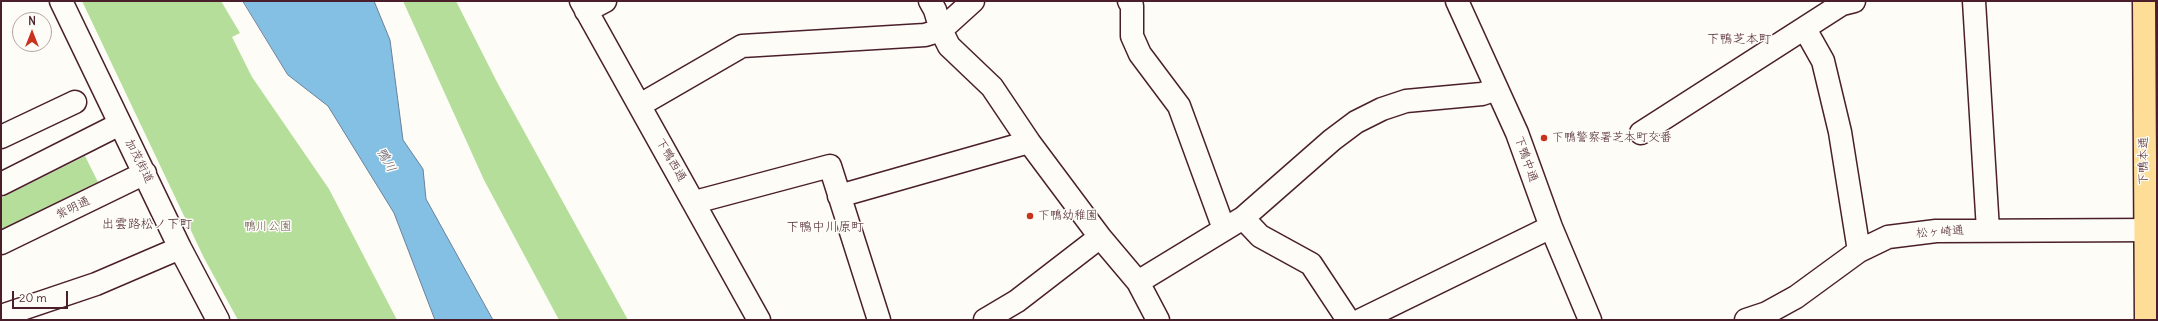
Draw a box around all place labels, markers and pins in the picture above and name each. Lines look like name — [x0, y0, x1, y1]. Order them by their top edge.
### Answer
place label: 下鴨警察署芝本町交番 — [1552, 131, 1672, 145]
marker: 下鴨警察署芝本町交番 — [1539, 133, 1549, 143]
place label: 下鴨幼稚園 — [1038, 209, 1098, 223]
marker: 下鴨幼稚園 — [1025, 211, 1035, 221]

